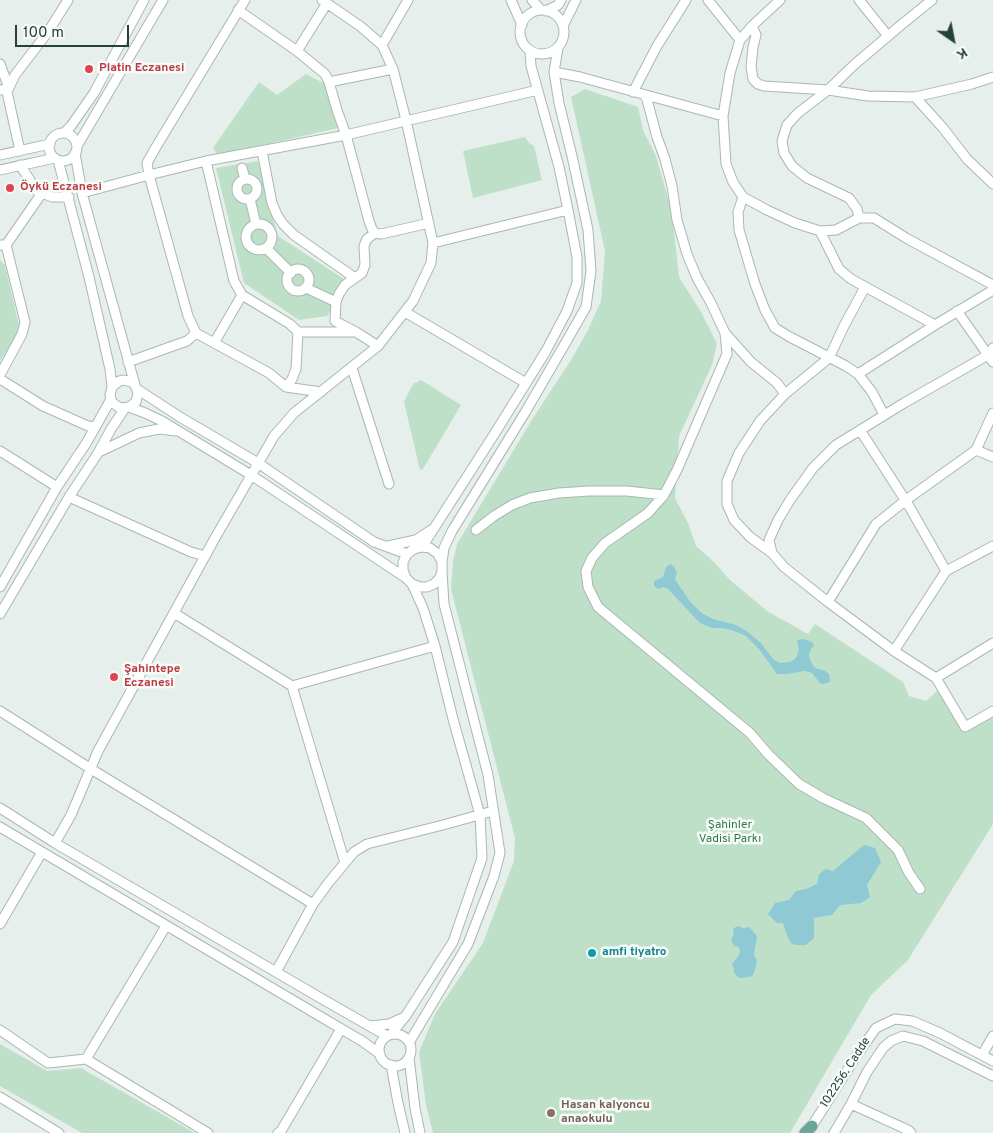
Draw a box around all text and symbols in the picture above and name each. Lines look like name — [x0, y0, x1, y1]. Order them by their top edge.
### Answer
scale bar — [18, 15, 131, 47]
north arrow — [928, 15, 978, 65]
text: 100 m — [23, 24, 64, 43]
text: K — [953, 43, 970, 63]
place label: Platin Eczanesi — [99, 62, 184, 76]
marker: Platin Eczanesi — [83, 63, 95, 75]
place label: Öykü Eczanesi — [20, 181, 102, 195]
marker: Öykü Eczanesi — [4, 182, 16, 194]
place label: Şahintepe Eczanesi — [124, 663, 181, 691]
marker: Şahintepe Eczanesi — [108, 671, 120, 683]
park label: Şahinler Vadisi Parkı — [699, 819, 761, 847]
place label: amfi tiyatro — [602, 946, 667, 960]
marker: amfi tiyatro — [586, 947, 598, 959]
street label: 102256. Cadde — [818, 1035, 874, 1111]
place label: Hasan kalyoncu anaokulu — [561, 1099, 650, 1127]
marker: Hasan kalyoncu anaokulu — [545, 1107, 557, 1119]

